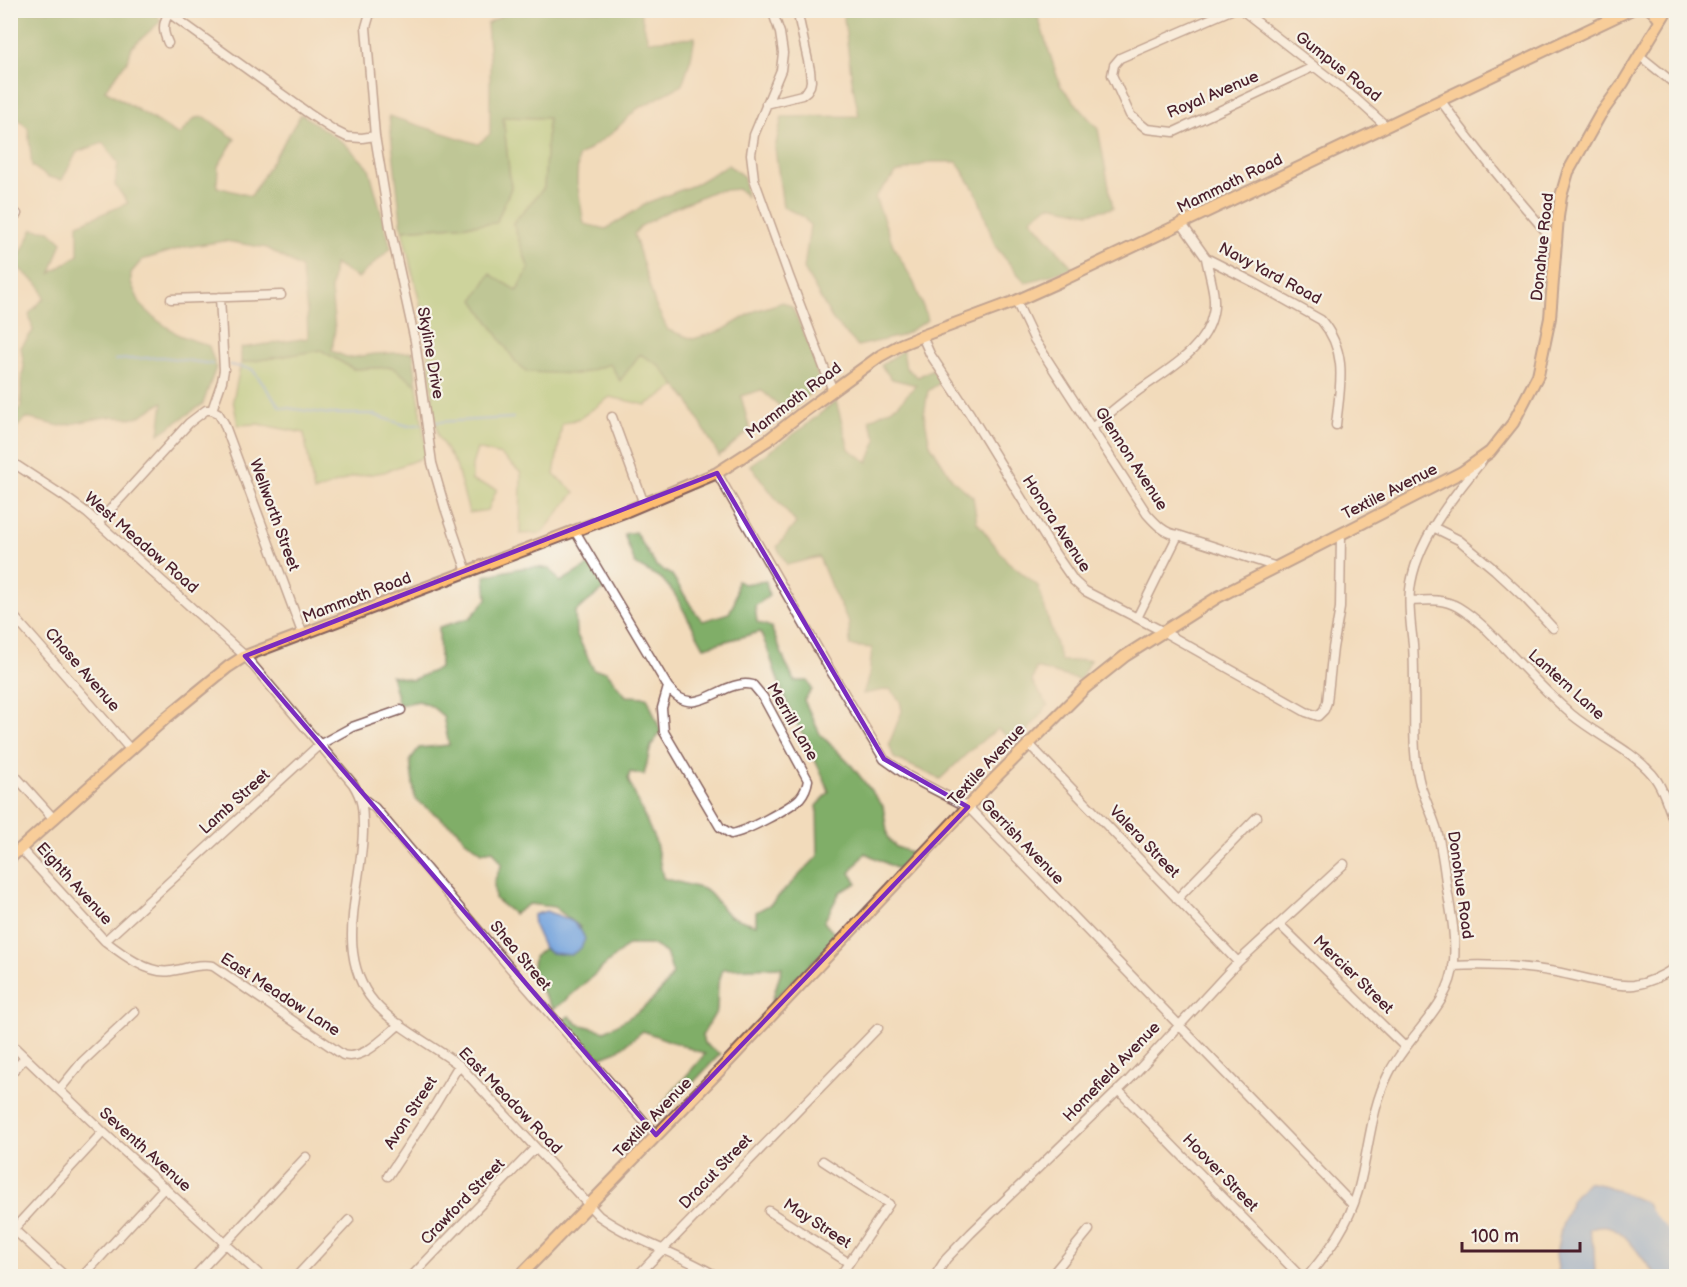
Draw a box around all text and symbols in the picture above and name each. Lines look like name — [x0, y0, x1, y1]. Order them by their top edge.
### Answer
street label: Gumpus Road — [1292, 28, 1384, 106]
street label: Royal Avenue — [1164, 67, 1262, 123]
street label: Mammoth Road — [1174, 150, 1286, 218]
street label: Donahue Road — [1528, 192, 1558, 302]
street label: Navy Yard Road — [1216, 239, 1324, 309]
street label: Skyline Drive — [413, 306, 448, 401]
street label: Mammoth Road — [742, 359, 846, 443]
street label: Glennon Avenue — [1091, 404, 1172, 515]
street label: Wellworth Street — [245, 456, 303, 574]
street label: Textile Avenue — [1339, 460, 1441, 524]
street label: Honora Avenue — [1018, 472, 1095, 576]
street label: West Meadow Road — [80, 488, 202, 598]
street label: Mammoth Road — [300, 569, 414, 627]
street label: Chase Avenue — [40, 624, 124, 716]
street label: Lantern Lane — [1524, 646, 1608, 725]
street label: Merrill Lane — [762, 680, 822, 765]
street label: Textile Avenue — [944, 720, 1030, 810]
street label: Lamb Street — [196, 765, 274, 839]
street label: Gerrish Avenue — [976, 795, 1068, 889]
street label: Valera Street — [1105, 802, 1183, 882]
street label: Donohue Road — [1443, 830, 1477, 940]
street label: Eighth Avenue — [32, 839, 116, 929]
street label: Shea Street — [485, 917, 555, 995]
street label: Mercier Street — [1309, 932, 1397, 1018]
street label: East Meadow Lane — [217, 949, 344, 1041]
street label: Homefield Avenue — [1060, 1018, 1165, 1126]
street label: East Meadow Road — [454, 1044, 566, 1158]
street label: Avon Street — [380, 1073, 442, 1153]
street label: Textile Avenue — [610, 1074, 696, 1162]
street label: Seventh Avenue — [95, 1104, 195, 1197]
street label: Hoover Street — [1178, 1130, 1262, 1216]
street label: Dracut Street — [676, 1131, 756, 1213]
street label: Crawford Street — [417, 1155, 509, 1249]
street label: May Street — [780, 1195, 855, 1253]
scale bar — [1462, 1215, 1580, 1253]
text: 100 m — [1471, 1226, 1519, 1247]

